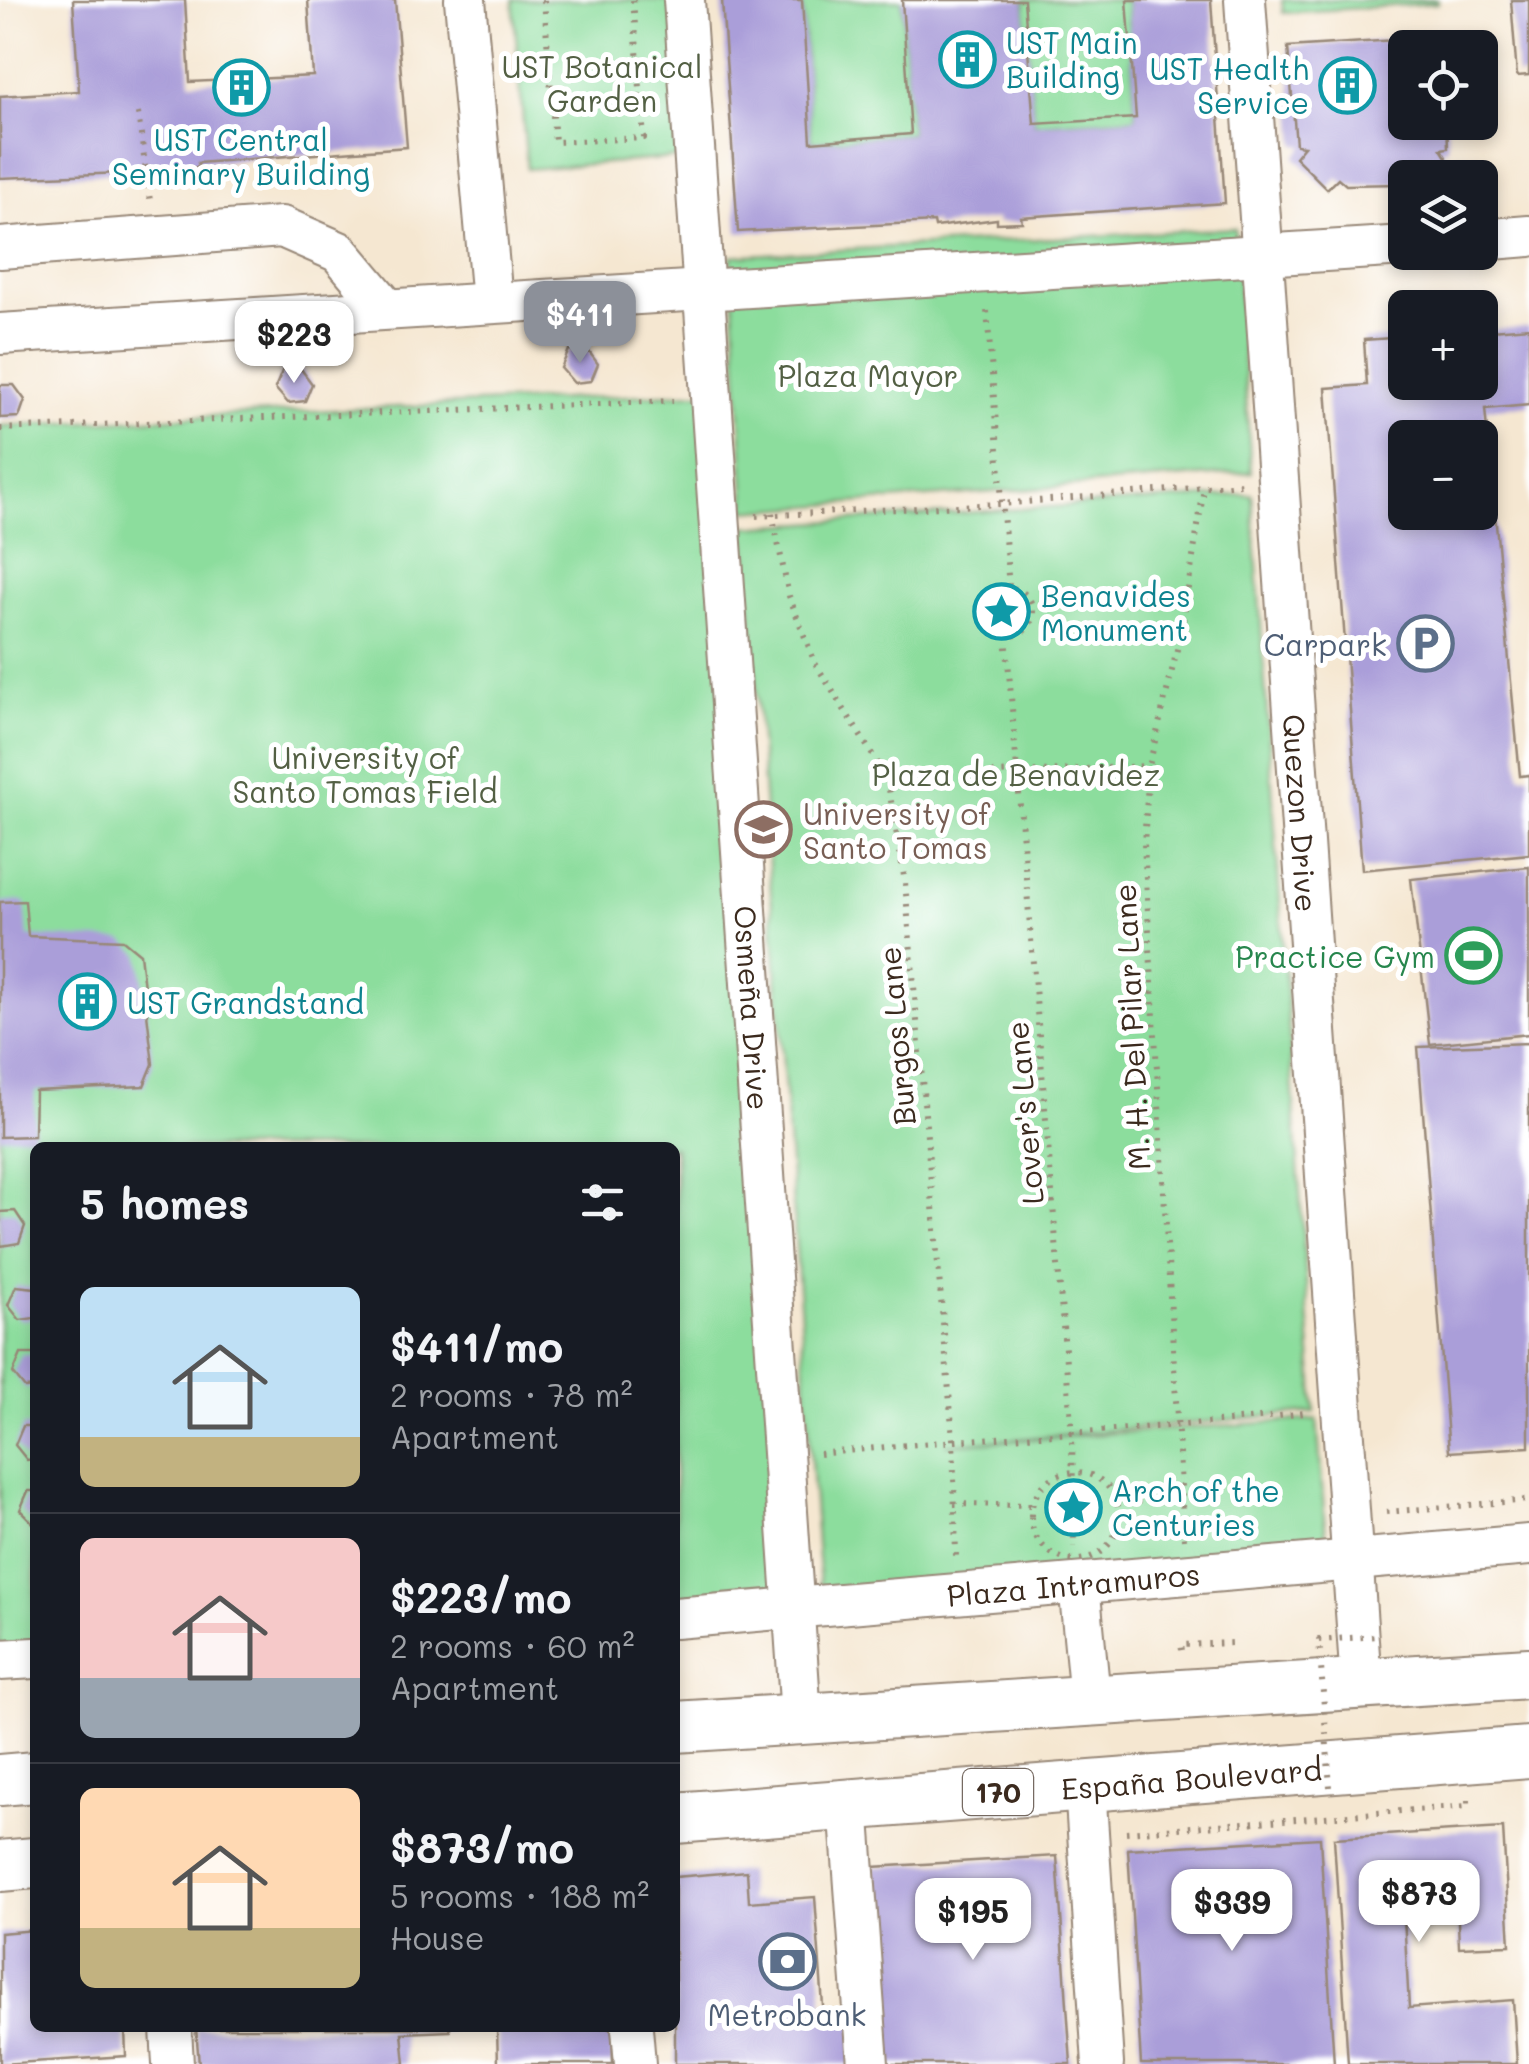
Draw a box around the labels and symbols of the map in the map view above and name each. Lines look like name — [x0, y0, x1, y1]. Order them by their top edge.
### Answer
place label: UST Main Building — [1006, 22, 1138, 96]
building icon: UST Main Building — [937, 29, 997, 89]
park label: UST Botanical Garden — [501, 46, 703, 120]
place label: UST Health Service — [1149, 48, 1309, 122]
building icon: UST Health Service — [1318, 55, 1378, 115]
building icon: UST Central Seminary Building — [211, 57, 271, 117]
place label: UST Central Seminary Building — [112, 119, 370, 193]
pin: $411 — [521, 281, 639, 366]
pin: $223 — [235, 301, 353, 386]
park label: Plaza Mayor — [778, 355, 958, 395]
place label: Benavides Monument — [1041, 575, 1191, 649]
place icon: Benavides Monument — [972, 582, 1032, 642]
parking icon: Carpark — [1396, 614, 1456, 674]
place label: Carpark — [1264, 624, 1387, 664]
street label: Quezon Drive — [1274, 713, 1328, 913]
park label: University of Santo Tomas Field — [232, 737, 498, 811]
park label: Plaza de Benavidez — [872, 754, 1160, 794]
place label: University of Santo Tomas — [803, 793, 991, 867]
school or university icon: University of Santo Tomas — [734, 800, 794, 860]
street label: M. H. Del Pilar Lane — [1104, 883, 1158, 1171]
street label: Osmeña Drive — [726, 904, 780, 1111]
sports icon: Practice Gym — [1444, 926, 1504, 986]
place label: Practice Gym — [1235, 936, 1435, 976]
street label: Burgos Lane — [868, 945, 924, 1127]
building icon: UST Grandstand — [58, 972, 118, 1032]
place label: UST Grandstand — [127, 982, 364, 1022]
street label: Lover's Lane — [996, 1020, 1052, 1206]
place label: Arch of the Centuries — [1112, 1470, 1280, 1544]
place icon: Arch of the Centuries — [1043, 1477, 1103, 1537]
street label: Plaza Intramuros — [945, 1553, 1202, 1615]
street label: España Boulevard — [1060, 1748, 1323, 1808]
road number: 170 — [963, 1769, 1033, 1815]
pin: $873 — [1360, 1860, 1478, 1945]
pin: $339 — [1173, 1869, 1291, 1954]
pin: $195 — [914, 1878, 1032, 1963]
bank icon: Metrobank — [757, 1931, 817, 1991]
place label: Metrobank — [708, 1994, 866, 2034]

